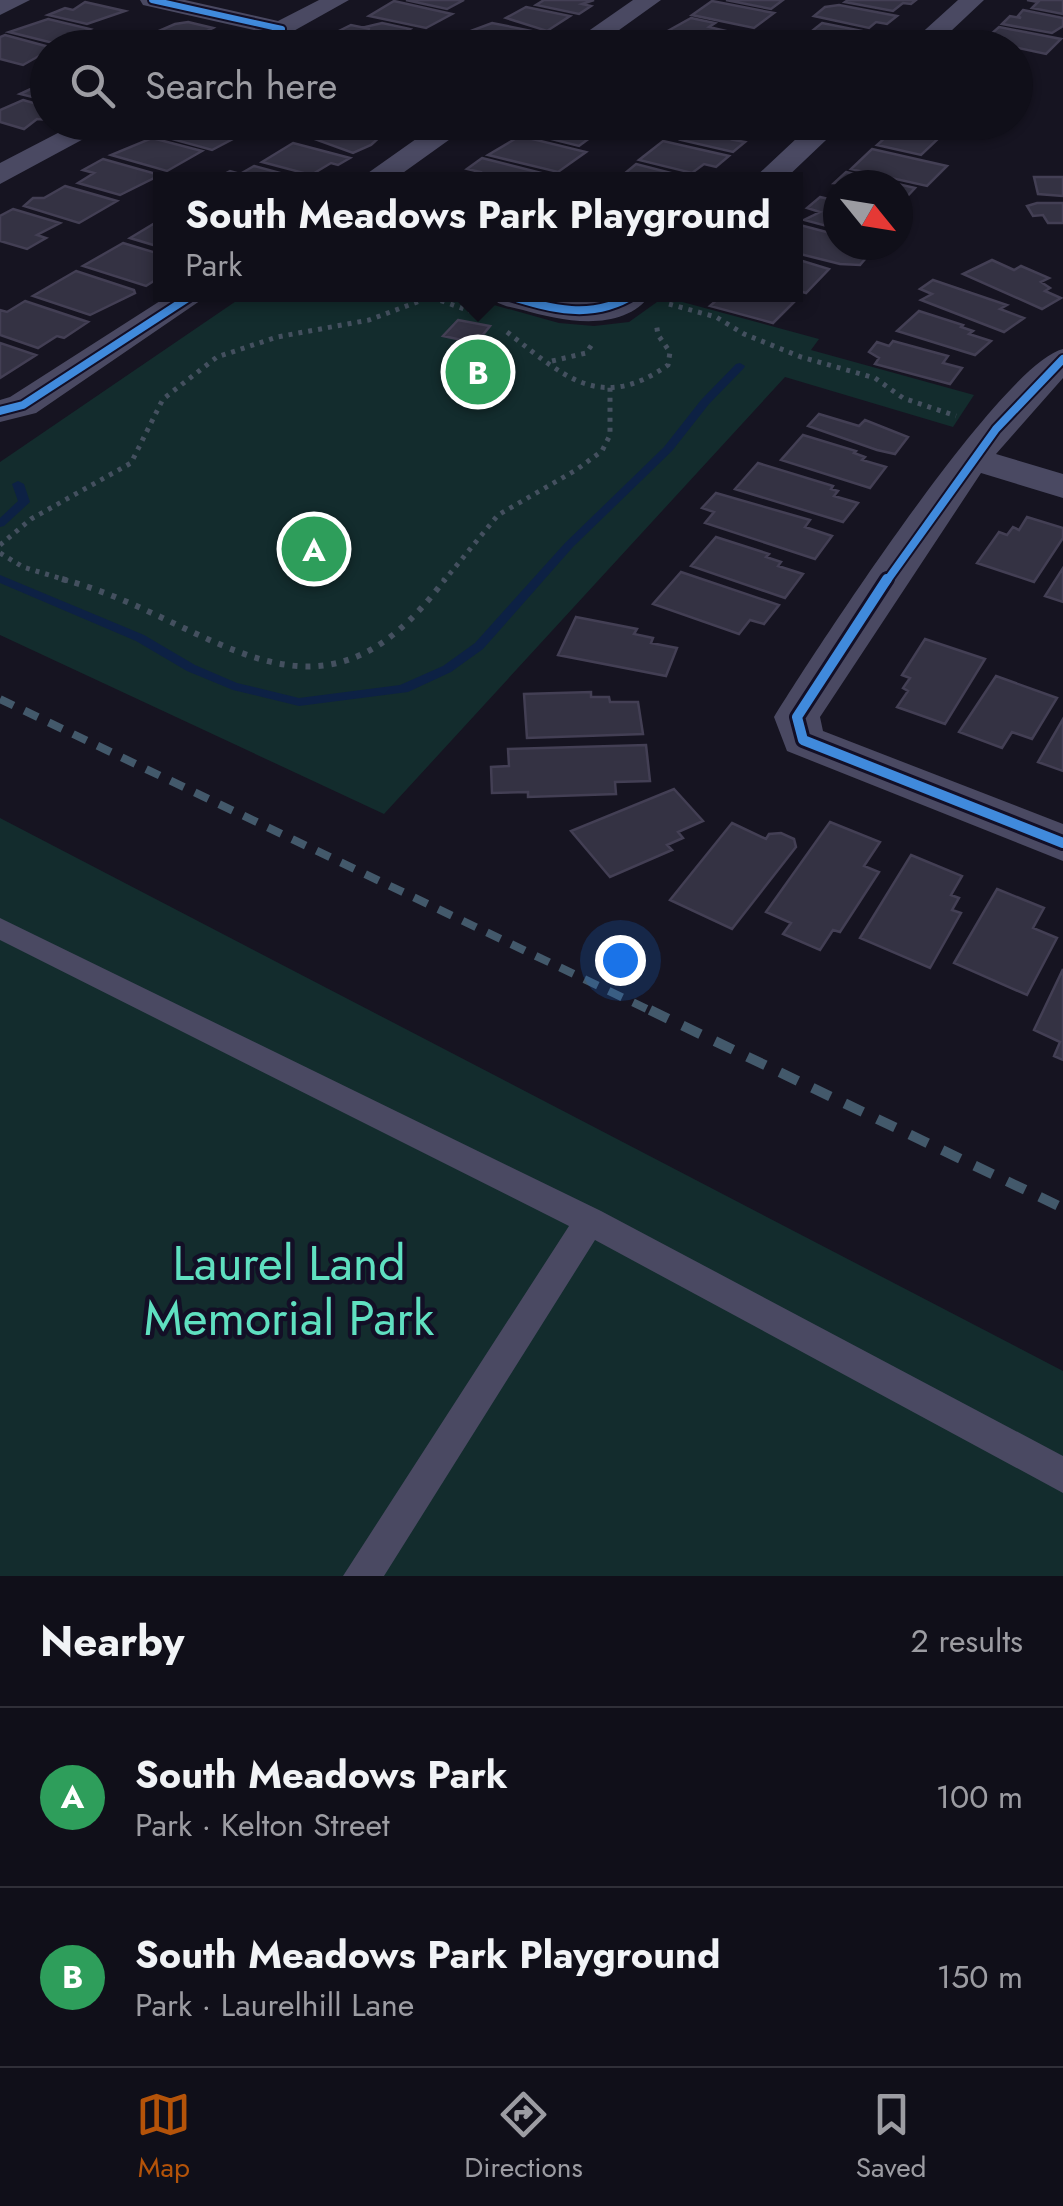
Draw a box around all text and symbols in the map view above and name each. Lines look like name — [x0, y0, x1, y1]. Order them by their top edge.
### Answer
search box — [30, 30, 1033, 140]
icon: search — [65, 58, 120, 113]
text: Search here — [145, 58, 337, 113]
north arrow — [823, 170, 913, 260]
popup — [153, 172, 803, 302]
text: South Meadows Park Playground — [185, 187, 771, 242]
text: Park — [185, 242, 242, 288]
pin: B — [446, 334, 510, 410]
pin: A — [282, 512, 346, 586]
your location — [595, 935, 646, 986]
park label: Laurel Land Memorial Park — [144, 1229, 435, 1353]
text: Nearby — [40, 1611, 184, 1672]
text: 2 results — [911, 1618, 1023, 1664]
text: South Meadows Park — [135, 1747, 508, 1802]
text: A — [61, 1774, 84, 1820]
text: 100 m — [936, 1774, 1023, 1820]
text: Park · Kelton Street — [135, 1802, 390, 1848]
text: South Meadows Park Playground — [135, 1927, 720, 1982]
text: B — [62, 1954, 83, 2000]
text: 150 m — [937, 1954, 1023, 2000]
text: Park · Laurelhill Lane — [135, 1982, 414, 2028]
tab: Map — [136, 2087, 191, 2188]
tab: Directions — [464, 2087, 583, 2188]
tab: Saved — [856, 2087, 927, 2188]

